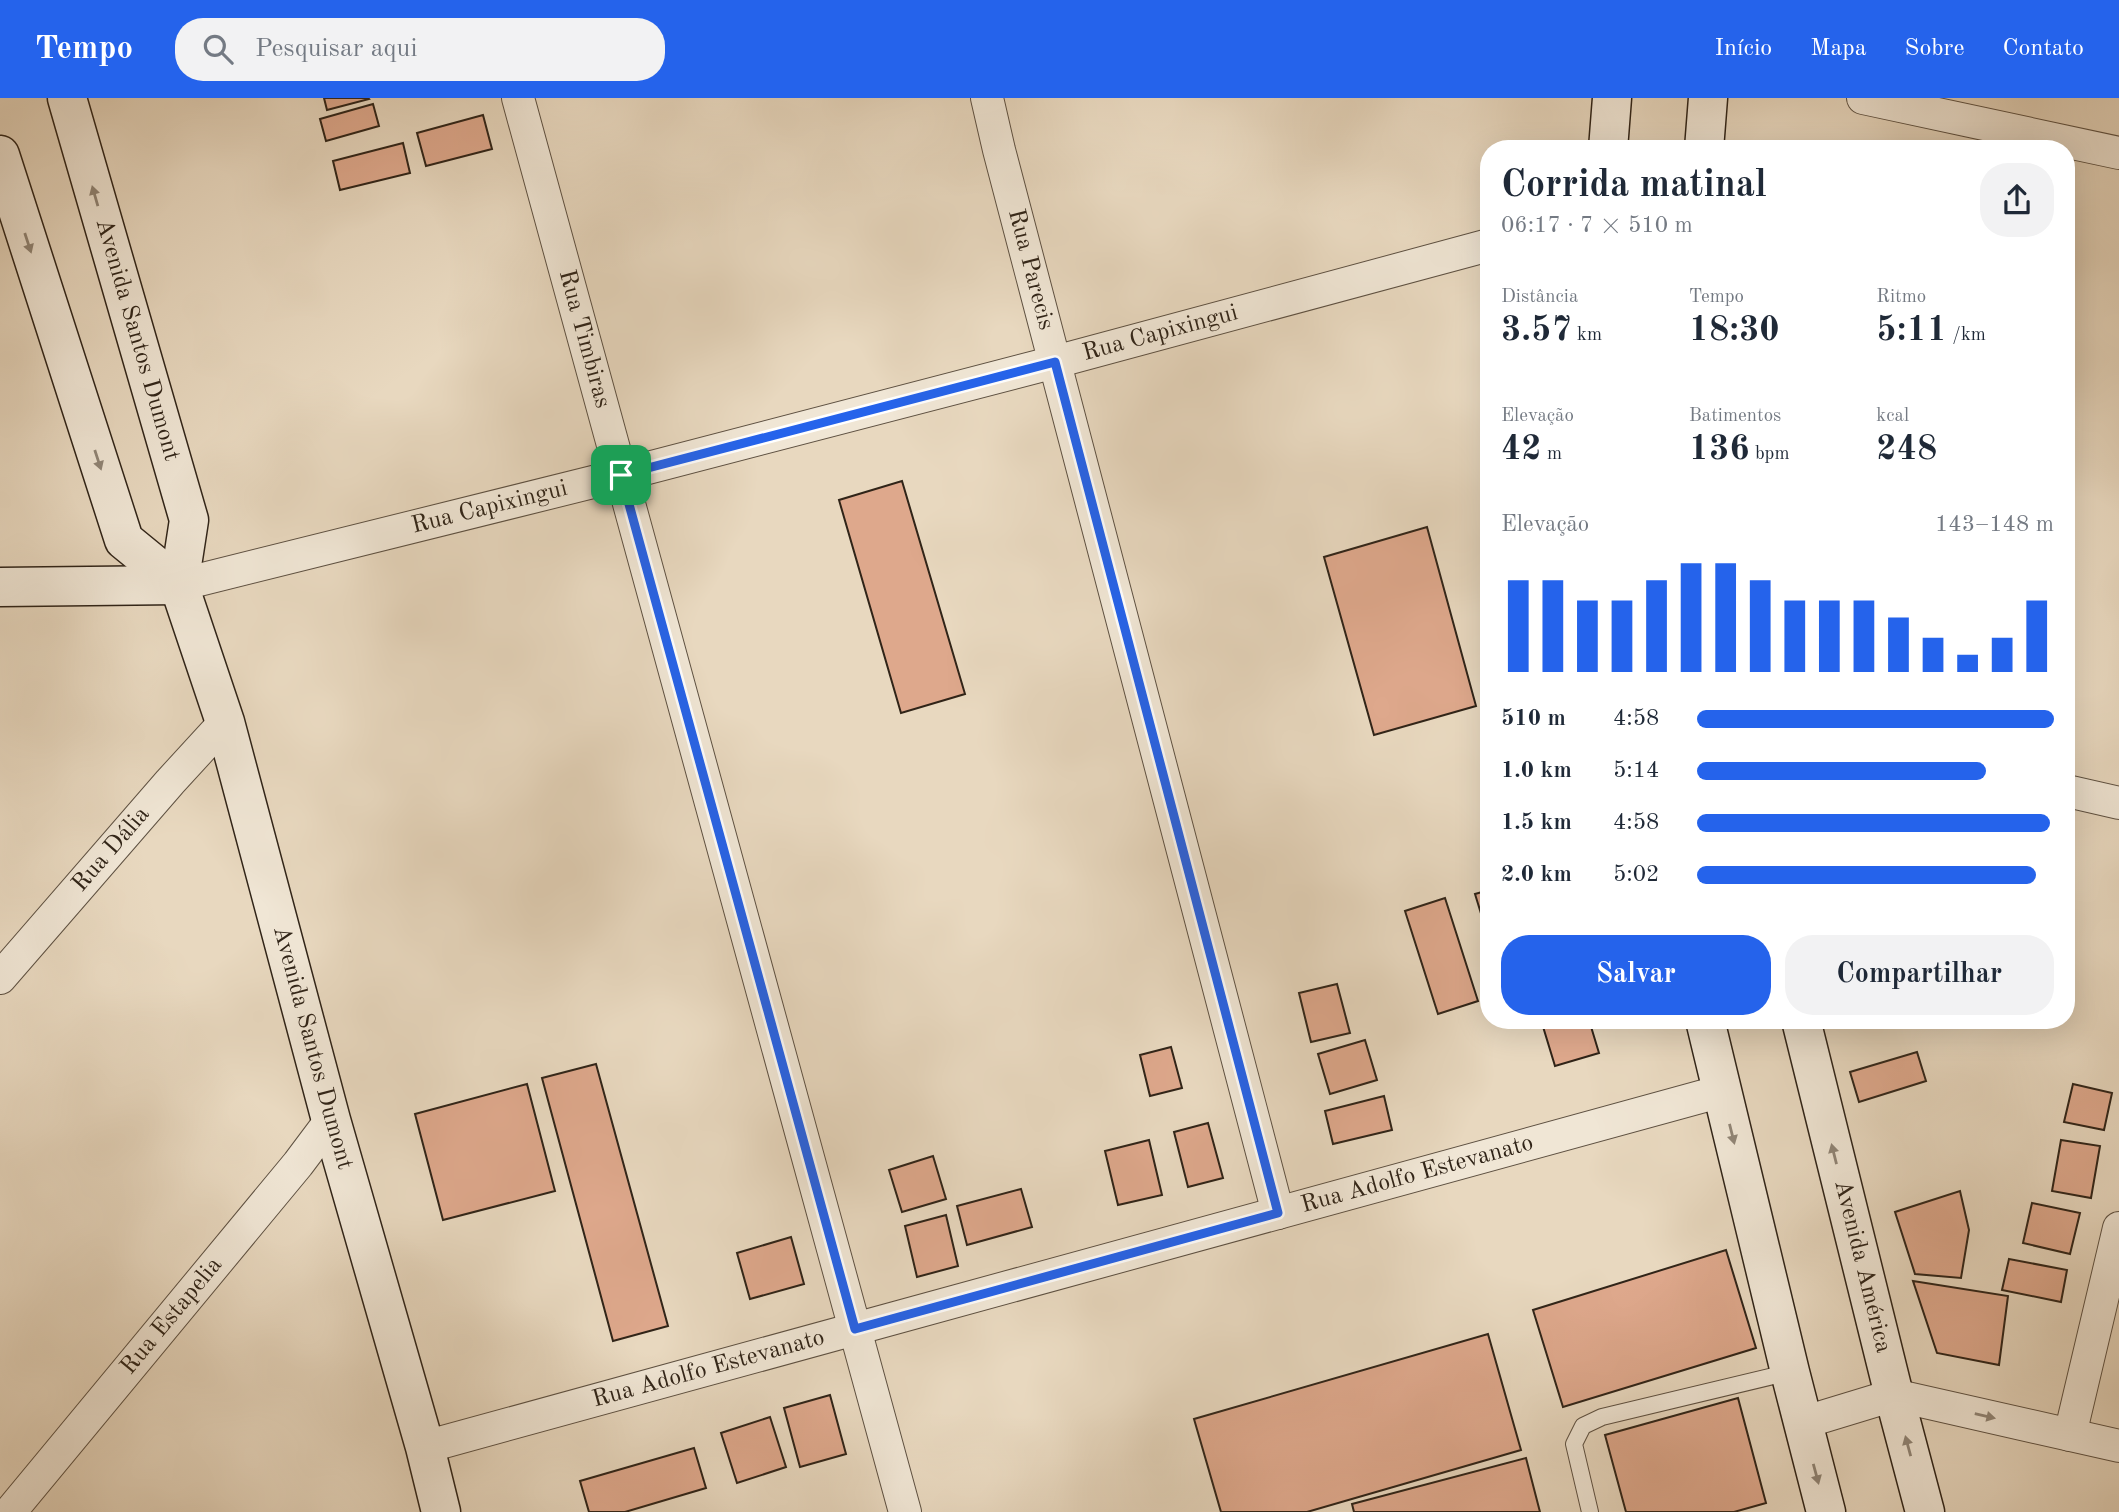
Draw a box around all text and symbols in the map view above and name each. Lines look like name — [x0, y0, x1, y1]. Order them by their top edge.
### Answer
search box — [175, 18, 665, 81]
icon: search — [199, 30, 237, 68]
text: Tempo — [35, 33, 133, 66]
text: Pesquisar aqui — [255, 36, 417, 62]
text: Início — [1715, 37, 1772, 61]
text: Mapa — [1810, 37, 1867, 61]
text: Sobre — [1905, 37, 1964, 61]
text: Contato — [2002, 37, 2084, 61]
button: share — [1980, 163, 2054, 237]
text: Corrida matinal — [1501, 167, 1767, 205]
one-way arrow — [90, 185, 100, 206]
street label: Rua Parecis — [1003, 207, 1058, 333]
text: 06:17 · 7 × 510 m — [1501, 214, 1693, 237]
street label: Avenida Santos Dumont — [91, 216, 183, 464]
one-way arrow — [24, 233, 34, 254]
street label: Rua Timbiras — [554, 267, 614, 411]
text: Distância — [1501, 288, 1578, 307]
text: Tempo — [1689, 288, 1744, 307]
text: Ritmo — [1876, 288, 1926, 307]
street label: Rua Capixingui — [1080, 301, 1241, 366]
text: 3.57 — [1501, 313, 1572, 348]
text: 18:30 — [1689, 313, 1780, 348]
text: 5:11 — [1876, 313, 1947, 348]
text: km — [1572, 326, 1602, 345]
text: /km — [1947, 326, 1986, 345]
text: Elevação — [1501, 407, 1574, 426]
text: Batimentos — [1689, 407, 1781, 426]
text: kcal — [1876, 407, 1909, 426]
text: 42 — [1501, 432, 1542, 467]
text: 136 — [1689, 432, 1750, 467]
text: 248 — [1876, 432, 1937, 467]
pin — [591, 445, 651, 505]
text: m — [1542, 445, 1562, 464]
text: bpm — [1750, 445, 1790, 464]
one-way arrow — [93, 449, 104, 470]
icon: arrive — [602, 456, 640, 494]
street label: Rua Capixingui — [409, 477, 570, 539]
text: Elevação — [1501, 513, 1589, 536]
text: 143–148 m — [1935, 513, 2054, 536]
text: 510 m — [1501, 707, 1566, 730]
text: 4:58 — [1613, 707, 1659, 730]
text: 1.0 km — [1501, 759, 1572, 782]
text: 5:14 — [1613, 759, 1659, 782]
street label: Rua Dália — [68, 802, 155, 897]
text: 1.5 km — [1501, 811, 1572, 834]
text: 4:58 — [1613, 811, 1659, 834]
text: 2.0 km — [1501, 863, 1572, 886]
text: 5:02 — [1613, 863, 1659, 886]
street label: Avenida Santos Dumont — [268, 924, 357, 1172]
button: Salvar — [1501, 935, 1771, 1015]
button: Compartilhar — [1785, 935, 2054, 1015]
one-way arrow — [1727, 1123, 1738, 1145]
street label: Rua Adolfo Estevanato — [1298, 1131, 1536, 1218]
one-way arrow — [1828, 1143, 1839, 1165]
street label: Avenida América — [1829, 1178, 1895, 1356]
street label: Rua Estapelia — [117, 1253, 227, 1380]
street label: Rua Adolfo Estevanato — [590, 1326, 827, 1412]
one-way arrow — [1974, 1410, 1996, 1421]
one-way arrow — [1902, 1435, 1912, 1456]
one-way arrow — [1811, 1463, 1822, 1485]

